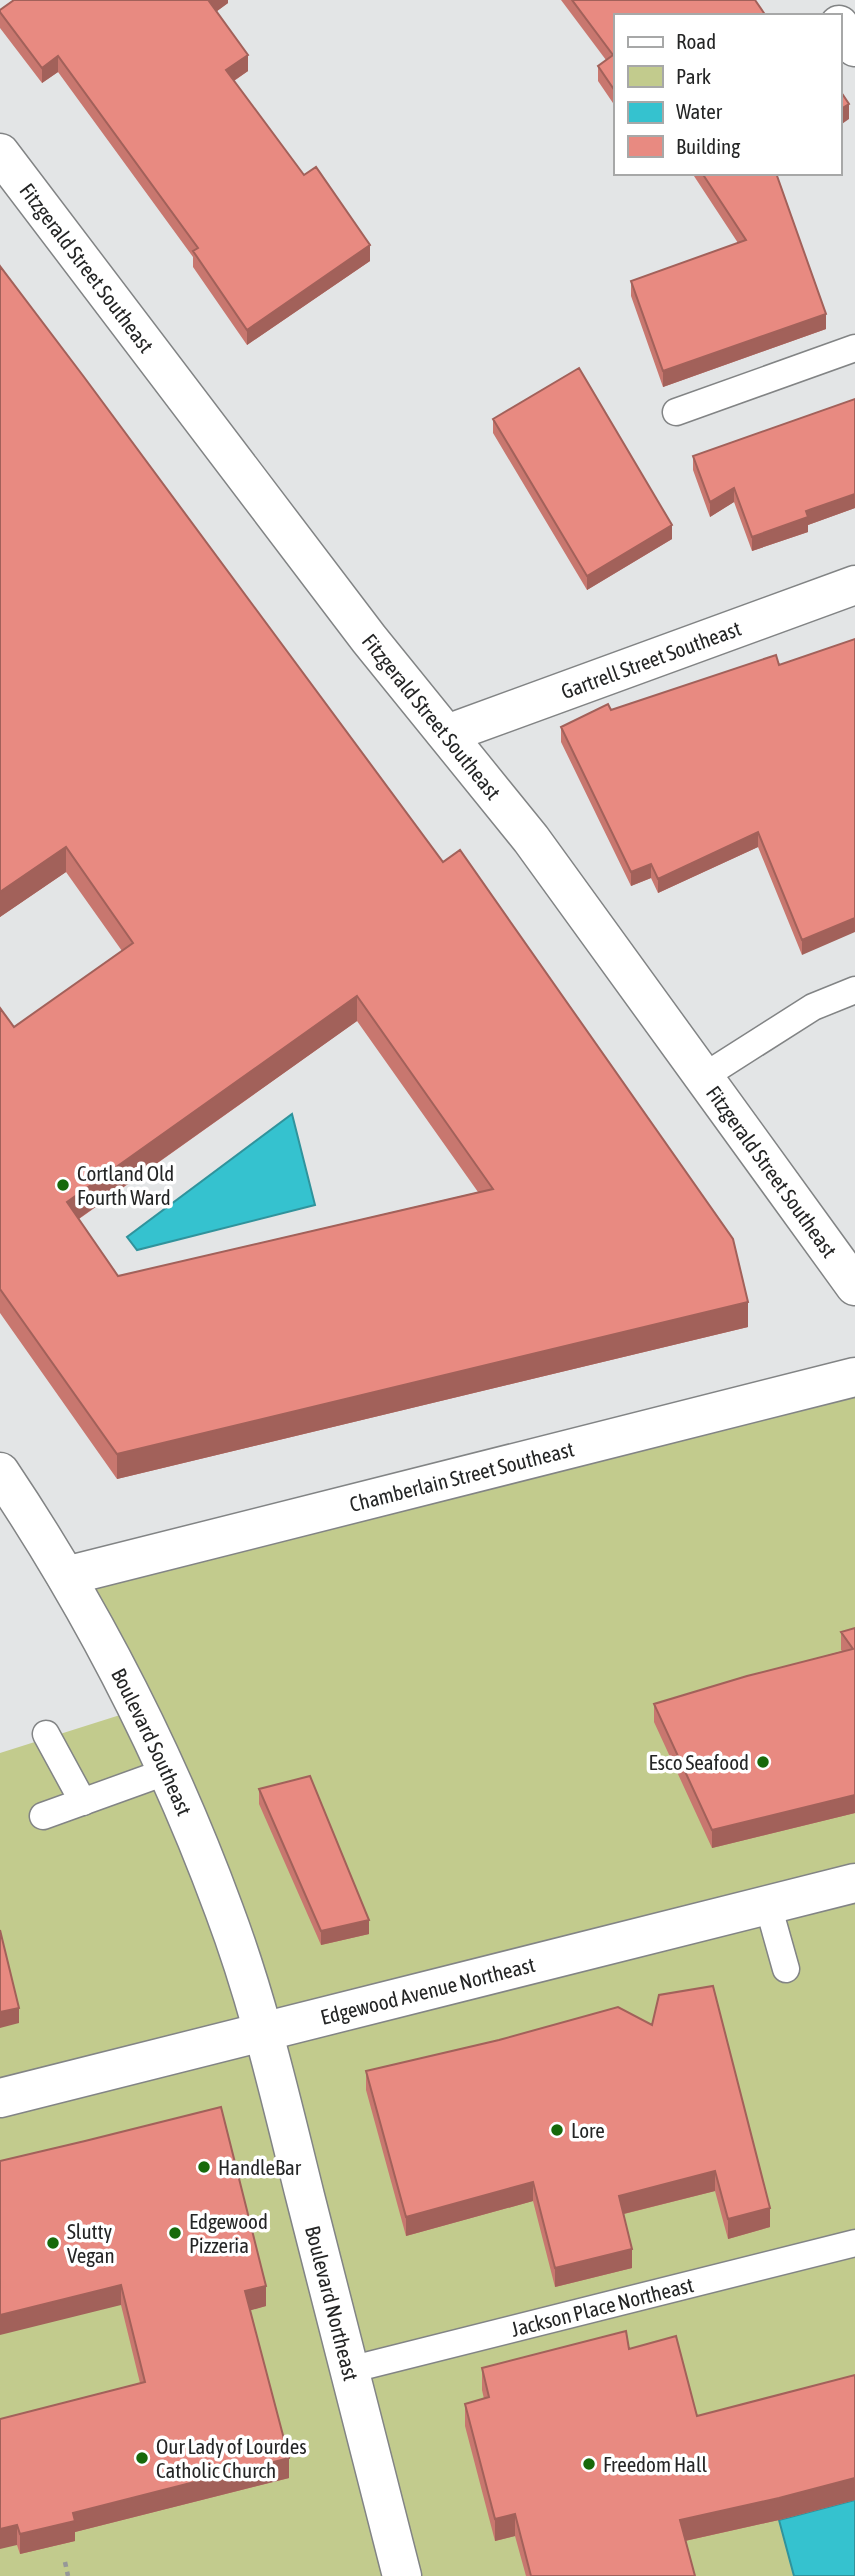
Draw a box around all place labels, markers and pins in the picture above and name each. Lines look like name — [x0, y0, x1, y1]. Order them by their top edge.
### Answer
place label: Cortland Old Fourth Ward — [77, 1161, 174, 1209]
marker: Cortland Old Fourth Ward — [55, 1177, 71, 1193]
place label: Esco Seafood — [649, 1750, 749, 1774]
marker: Esco Seafood — [755, 1754, 771, 1770]
place label: Lore — [571, 2118, 605, 2142]
marker: Lore — [549, 2122, 565, 2138]
place label: HandleBar — [218, 2155, 302, 2179]
marker: HandleBar — [196, 2159, 212, 2175]
place label: Edgewood Pizzeria — [189, 2209, 268, 2257]
place label: Slutty Vegan — [67, 2219, 115, 2267]
marker: Edgewood Pizzeria — [167, 2225, 183, 2241]
marker: Slutty Vegan — [45, 2235, 61, 2251]
place label: Our Lady of Lourdes Catholic Church — [156, 2434, 307, 2482]
marker: Our Lady of Lourdes Catholic Church — [134, 2450, 150, 2466]
place label: Freedom Hall — [603, 2452, 707, 2476]
marker: Freedom Hall — [581, 2456, 597, 2472]

